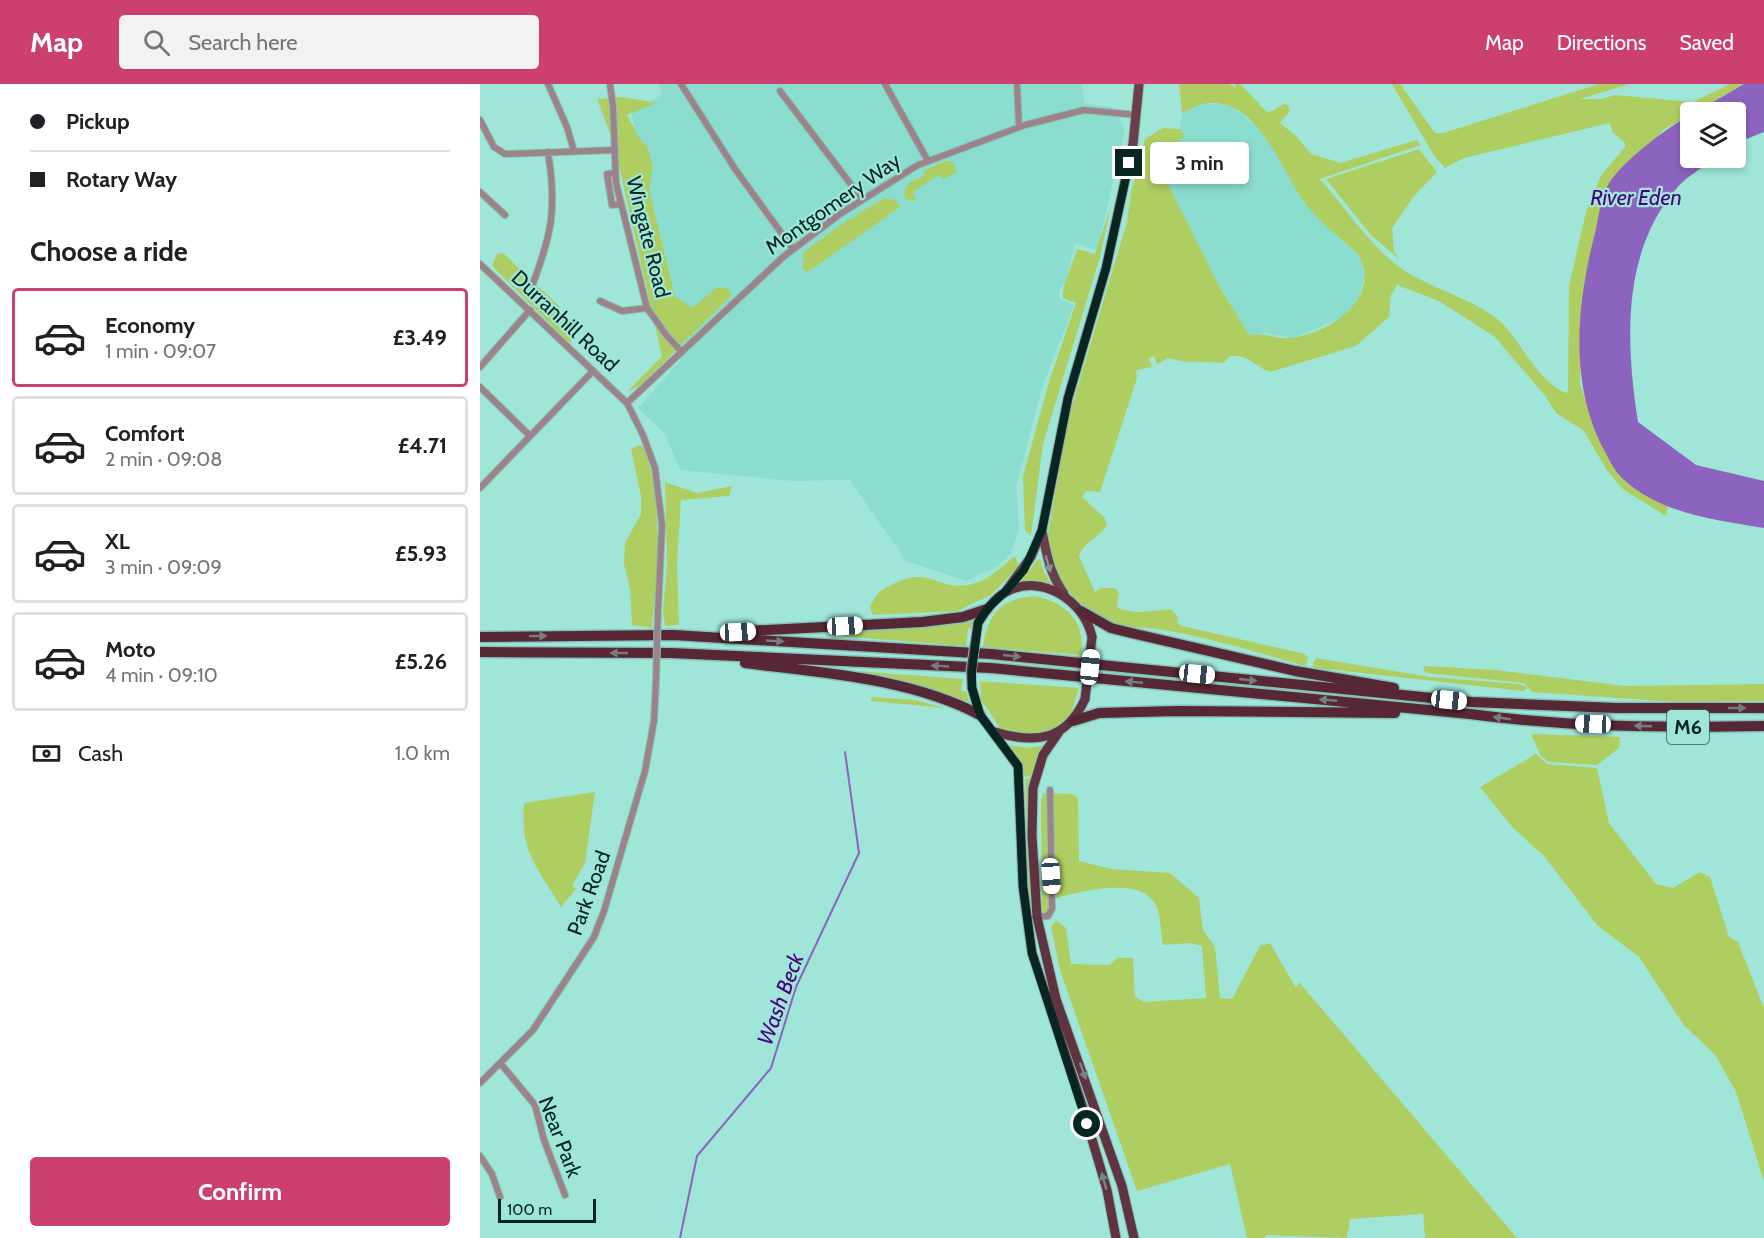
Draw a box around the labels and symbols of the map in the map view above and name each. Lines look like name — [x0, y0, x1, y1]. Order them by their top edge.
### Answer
callout: 3 min — [1150, 142, 1249, 184]
street label: Montgomery Way — [760, 147, 906, 260]
route end — [1115, 149, 1142, 176]
street label: Wingate Road — [621, 174, 676, 300]
water label: River Eden — [1590, 184, 1682, 211]
street label: Durranhill Road — [507, 265, 624, 377]
one-way arrow — [1044, 555, 1053, 573]
car — [827, 616, 863, 636]
car — [720, 622, 756, 642]
one-way arrow — [529, 631, 548, 641]
one-way arrow — [766, 636, 785, 646]
one-way arrow — [610, 648, 629, 658]
car — [1079, 648, 1101, 686]
one-way arrow — [1002, 651, 1021, 661]
one-way arrow — [930, 661, 949, 670]
car — [1178, 663, 1216, 685]
one-way arrow — [1238, 675, 1257, 685]
one-way arrow — [1125, 677, 1144, 687]
car — [1430, 689, 1468, 711]
one-way arrow — [1319, 695, 1338, 705]
one-way arrow — [1728, 703, 1747, 713]
road number: M6 — [1667, 710, 1709, 744]
one-way arrow — [1492, 713, 1511, 723]
car — [1575, 714, 1611, 734]
one-way arrow — [1633, 721, 1652, 730]
street label: Park Road — [562, 847, 615, 939]
car — [1041, 857, 1061, 895]
water label: Wash Beck — [751, 949, 810, 1049]
one-way arrow — [1079, 1062, 1089, 1080]
street label: Near Park — [534, 1093, 587, 1181]
route start — [1073, 1110, 1100, 1137]
one-way arrow — [1099, 1172, 1108, 1190]
scale bar — [498, 1196, 596, 1224]

